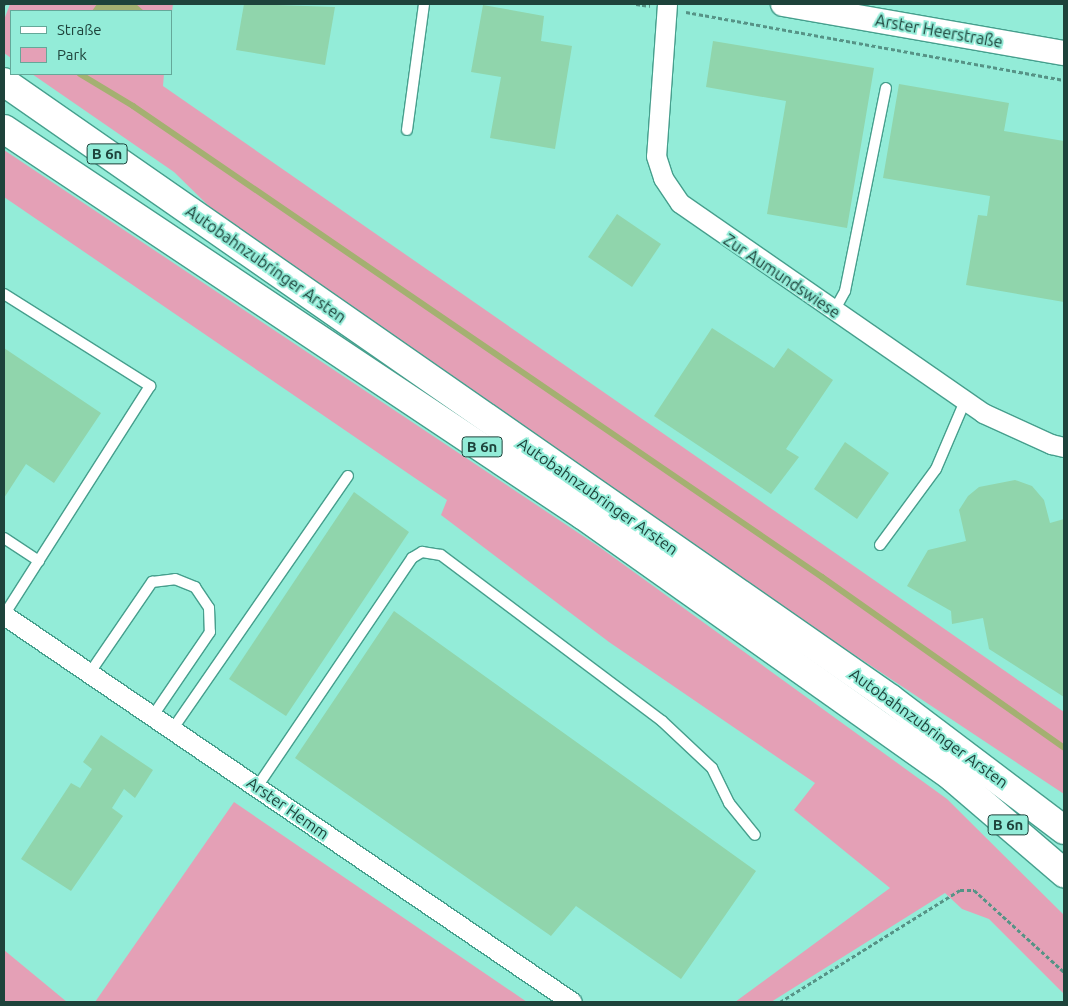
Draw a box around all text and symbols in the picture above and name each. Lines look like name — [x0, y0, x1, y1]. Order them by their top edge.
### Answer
legend — [10, 10, 172, 75]
street label: Arster Heerstraße — [874, 10, 1004, 52]
text: Straße — [57, 21, 101, 38]
text: Park — [57, 46, 87, 63]
road number: B 6n — [86, 142, 128, 166]
street label: Autobahnzubringer Arsten — [182, 201, 350, 327]
street label: Zur Aumundswiese — [720, 230, 844, 322]
street label: Autobahnzubringer Arsten — [514, 433, 682, 559]
road number: B 6n — [461, 434, 503, 460]
street label: Autobahnzubringer Arsten — [846, 664, 1012, 792]
street label: Arster Hemm — [243, 773, 333, 843]
road number: B 6n — [987, 812, 1029, 838]

